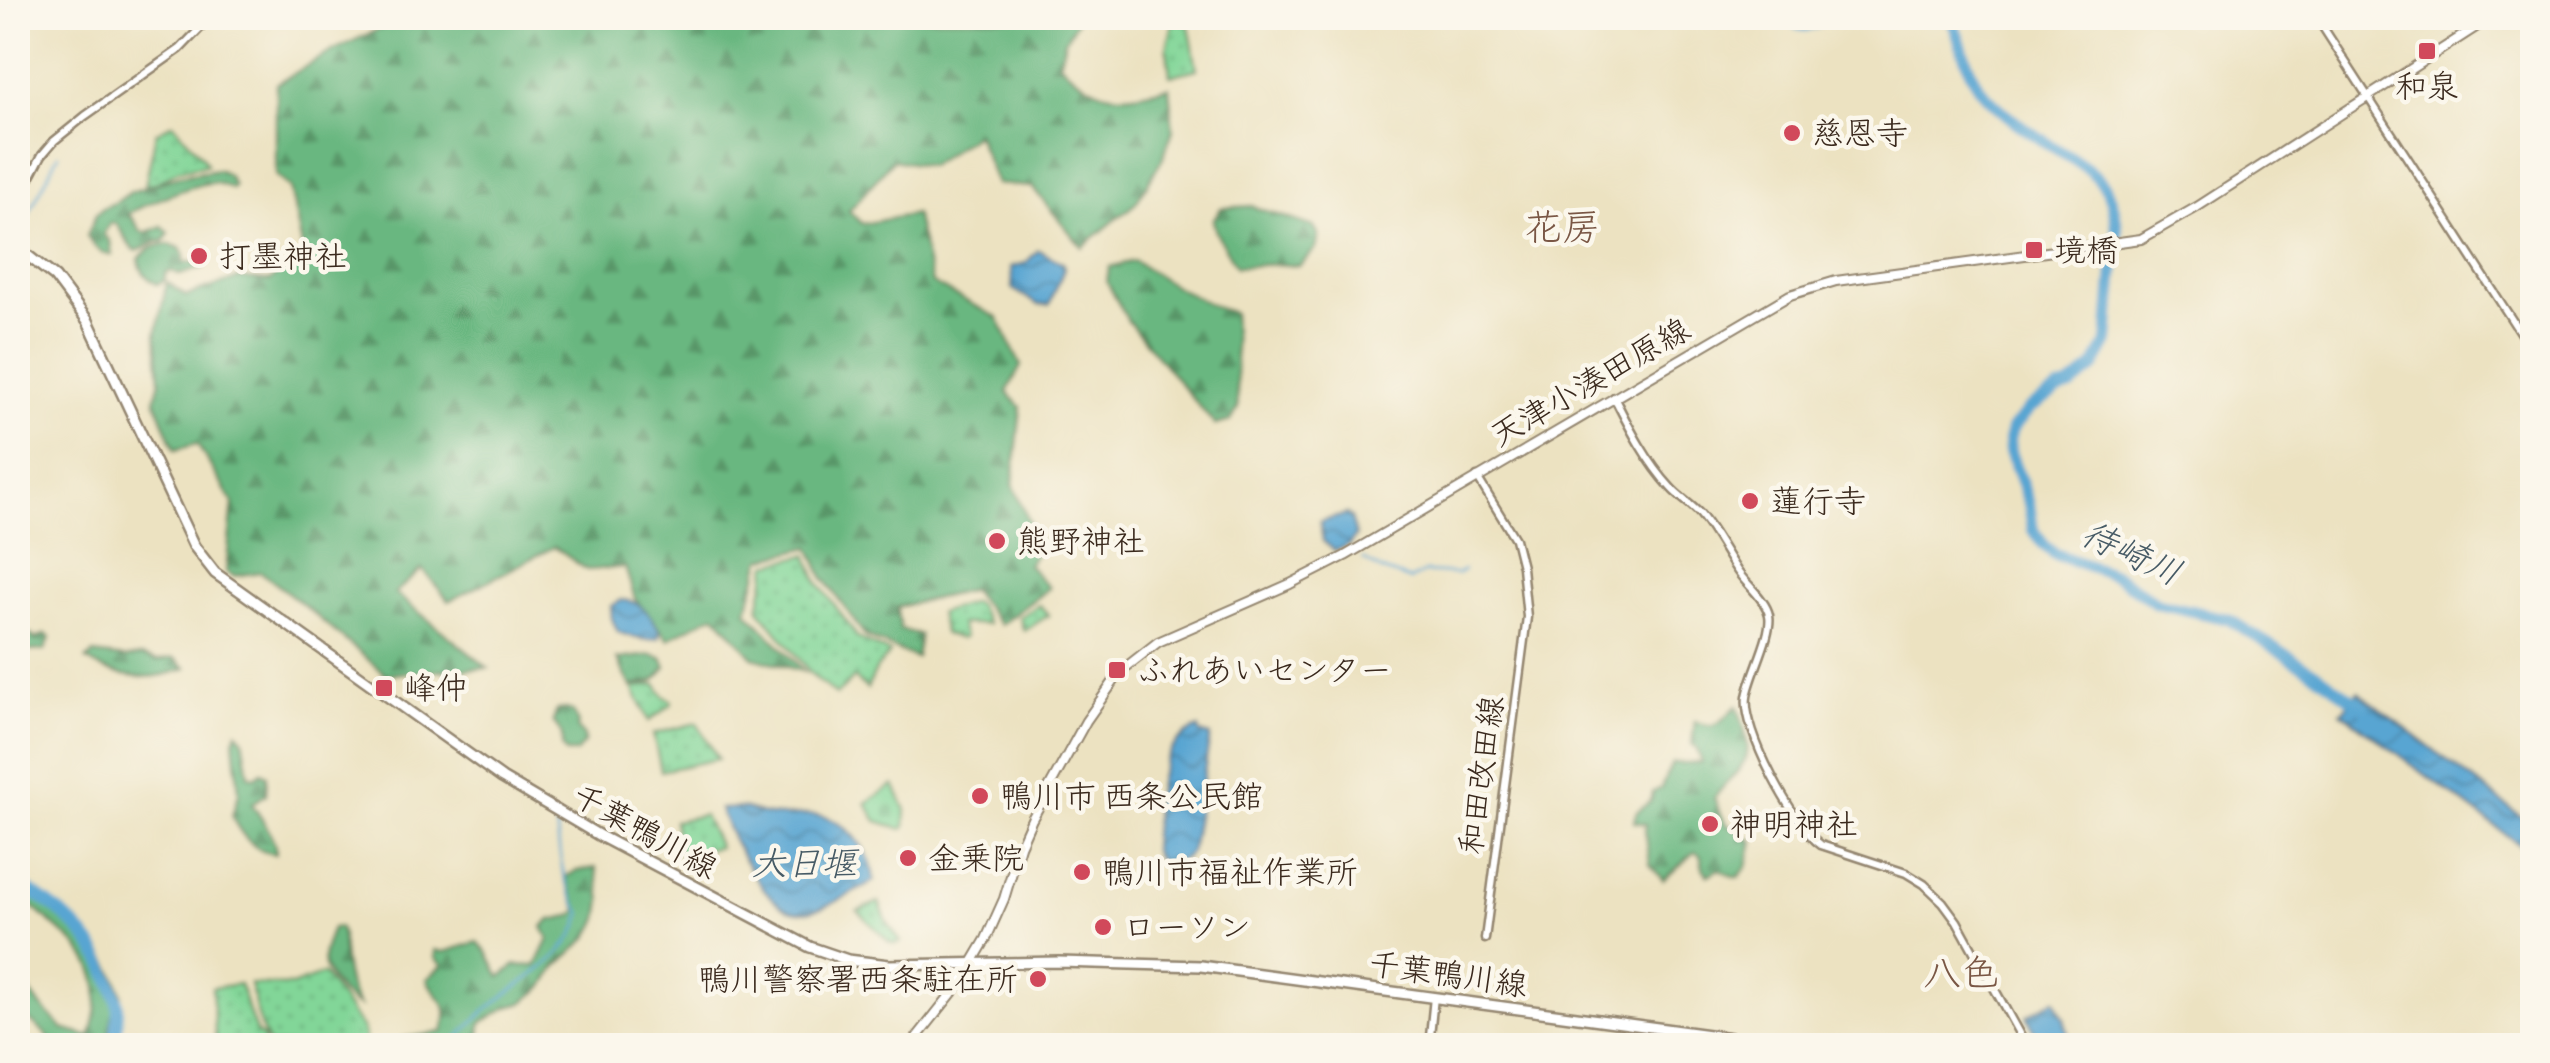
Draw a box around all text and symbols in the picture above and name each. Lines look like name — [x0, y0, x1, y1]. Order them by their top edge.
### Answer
marker: 和泉 — [2416, 40, 2438, 62]
place label: 和泉 — [2395, 67, 2459, 105]
place label: 慈恩寺 — [1812, 114, 1908, 152]
marker: 慈恩寺 — [1781, 122, 1803, 144]
district label: 花房 — [1524, 204, 1600, 250]
place label: 境橋 — [2054, 231, 2118, 269]
place label: 打墨神社 — [219, 237, 347, 275]
marker: 境橋 — [2023, 239, 2045, 261]
marker: 打墨神社 — [188, 245, 210, 267]
street label: 天津小湊田原線 — [1483, 310, 1697, 454]
place label: 蓮行寺 — [1770, 482, 1866, 520]
marker: 蓮行寺 — [1739, 490, 1761, 512]
water label: 待崎川 — [2076, 512, 2188, 594]
place label: 熊野神社 — [1017, 522, 1145, 560]
marker: 熊野神社 — [986, 530, 1008, 552]
place label: ふれあいセンター — [1137, 651, 1392, 689]
marker: ふれあいセンター — [1106, 659, 1128, 681]
place label: 峰仲 — [404, 669, 468, 707]
marker: 峰仲 — [373, 677, 395, 699]
street label: 和田改田線 — [1451, 693, 1511, 857]
street label: 千葉鴨川線 — [566, 776, 724, 886]
place label: 鴨川市 西条公民館 — [1000, 777, 1263, 815]
marker: 鴨川市 西条公民館 — [969, 785, 991, 807]
place label: 神明神社 — [1730, 805, 1858, 843]
marker: 神明神社 — [1699, 813, 1721, 835]
place label: 金乗院 — [928, 839, 1024, 877]
water label: 大日堰 — [751, 842, 860, 884]
marker: 金乗院 — [897, 847, 919, 869]
place label: 鴨川市福祉作業所 — [1102, 853, 1358, 891]
marker: 鴨川市福祉作業所 — [1071, 861, 1093, 883]
place label: ローソン — [1123, 908, 1251, 946]
marker: ローソン — [1092, 916, 1114, 938]
street label: 千葉鴨川線 — [1366, 944, 1530, 1004]
district label: 八色 — [1923, 950, 1999, 996]
place label: 鴨川警察署西条駐在所 — [698, 960, 1018, 998]
marker: 鴨川警察署西条駐在所 — [1027, 968, 1049, 990]

